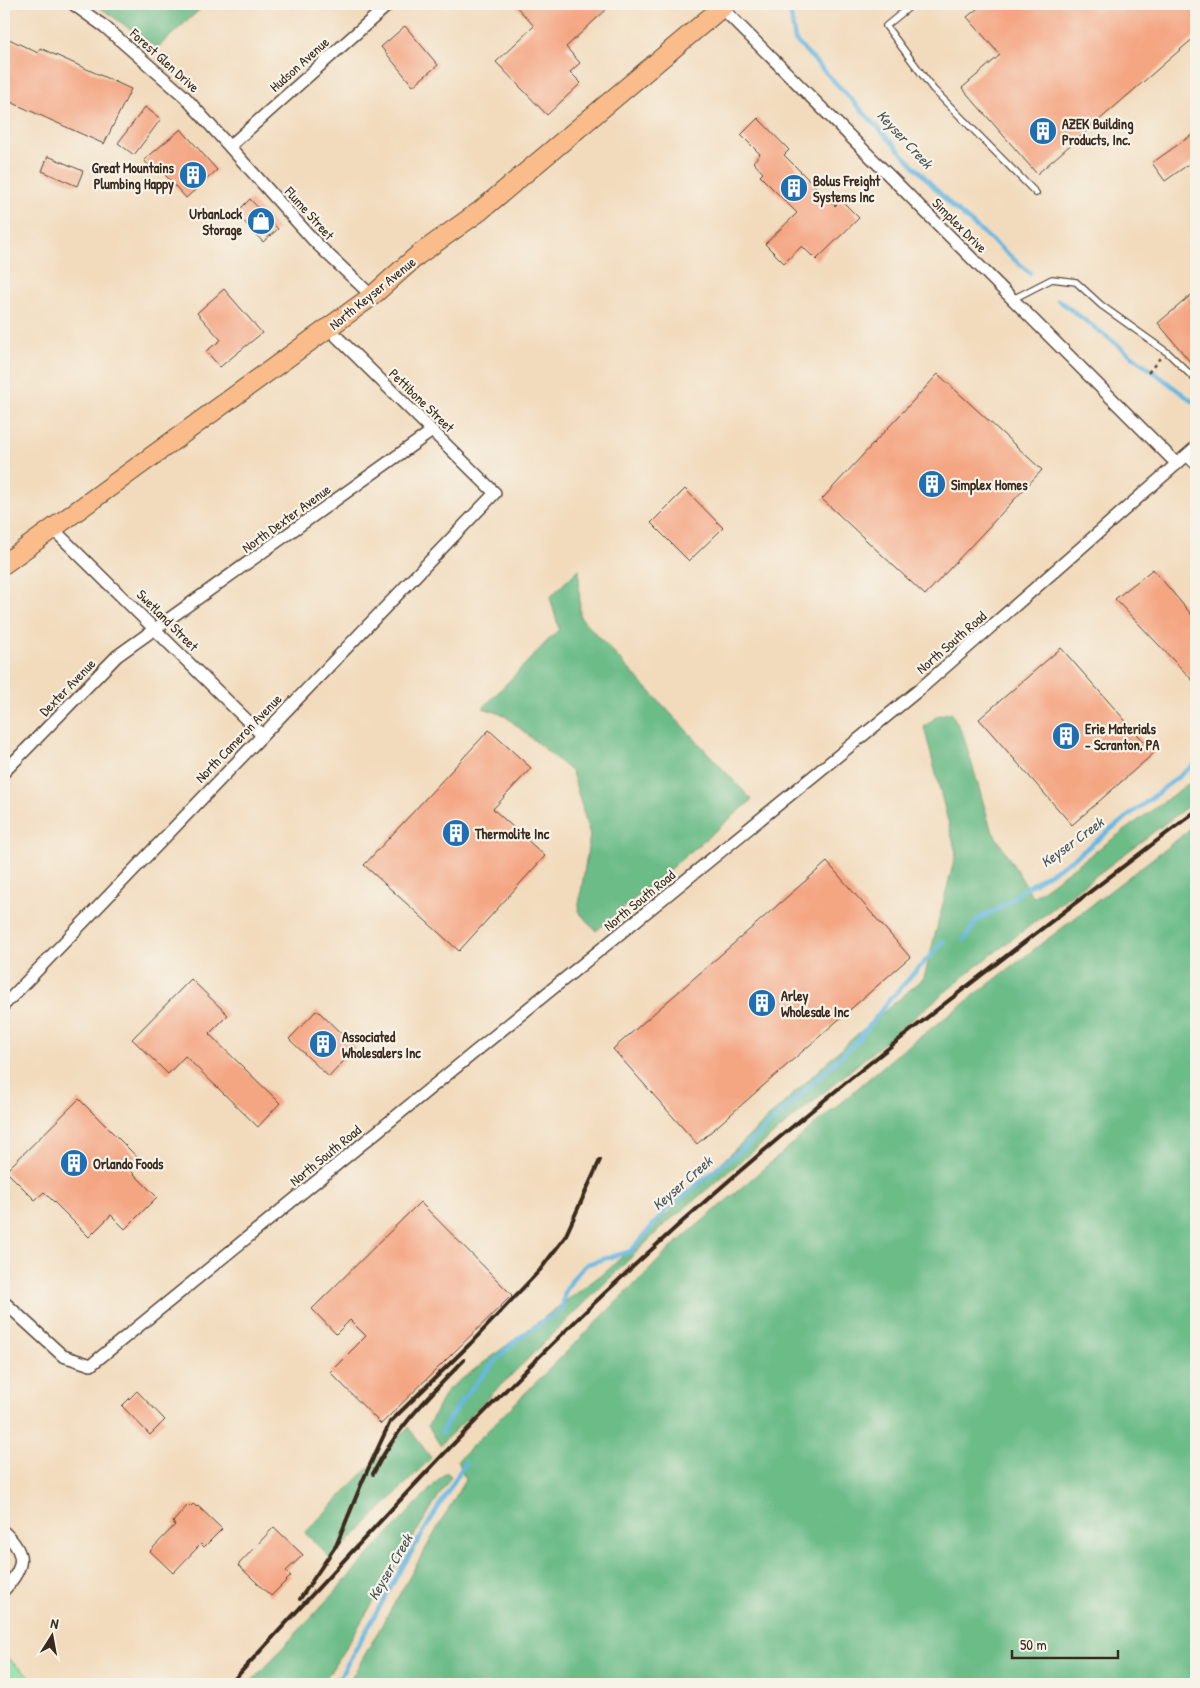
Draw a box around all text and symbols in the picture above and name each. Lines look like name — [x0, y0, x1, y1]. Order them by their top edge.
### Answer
street label: Forest Glen Drive — [125, 23, 204, 97]
street label: Hudson Avenue — [265, 32, 333, 96]
water label: Keyser Creek — [872, 105, 939, 174]
place label: AZEK Building Products, Inc. — [1062, 114, 1133, 149]
building icon: AZEK Building Products, Inc. — [1028, 116, 1058, 146]
place label: Great Mountains Plumbing Happy — [92, 158, 175, 195]
building icon: Great Mountains Plumbing Happy — [178, 160, 208, 190]
place label: Bolus Freight Systems Inc — [813, 171, 881, 208]
building icon: Bolus Freight Systems Inc — [779, 173, 809, 203]
street label: Flume Street — [280, 182, 339, 244]
street label: Simplex Drive — [928, 193, 992, 258]
place label: UrbanLock Storage — [189, 204, 242, 241]
shop icon: UrbanLock Storage — [246, 206, 276, 236]
street label: North Keyser Avenue — [325, 252, 420, 335]
street label: Pettibone Street — [385, 364, 459, 436]
building icon: Simplex Homes — [917, 469, 947, 499]
place label: Simplex Homes — [951, 475, 1028, 496]
street label: North Dexter Avenue — [238, 479, 335, 557]
street label: Swetland Street — [133, 585, 203, 655]
street label: North South Road — [912, 606, 990, 678]
street label: Dexter Avenue — [35, 654, 99, 720]
street label: North Cameron Avenue — [191, 689, 286, 787]
place label: Erie Materials - Scranton, PA — [1085, 719, 1160, 754]
building icon: Erie Materials - Scranton, PA — [1051, 721, 1081, 751]
water label: Keyser Creek — [1036, 811, 1109, 872]
building icon: Thermolite Inc — [441, 818, 471, 848]
place label: Thermolite Inc — [474, 824, 550, 843]
street label: North South Road — [599, 865, 679, 935]
place label: Arley Wholesale Inc — [781, 986, 849, 1021]
building icon: Arley Wholesale Inc — [747, 988, 777, 1018]
place label: Associated Wholesalers Inc — [342, 1027, 421, 1062]
building icon: Associated Wholesalers Inc — [308, 1029, 338, 1059]
street label: North South Road — [285, 1120, 365, 1190]
building icon: Orlando Foods — [59, 1148, 89, 1178]
water label: Keyser Creek — [647, 1150, 718, 1215]
place label: Orlando Foods — [93, 1154, 164, 1173]
water label: Keyser Creek — [363, 1528, 418, 1604]
north arrow — [28, 1610, 78, 1660]
text: N — [49, 1613, 61, 1633]
scale bar — [1012, 1628, 1119, 1660]
text: 50 m — [1020, 1634, 1047, 1655]

